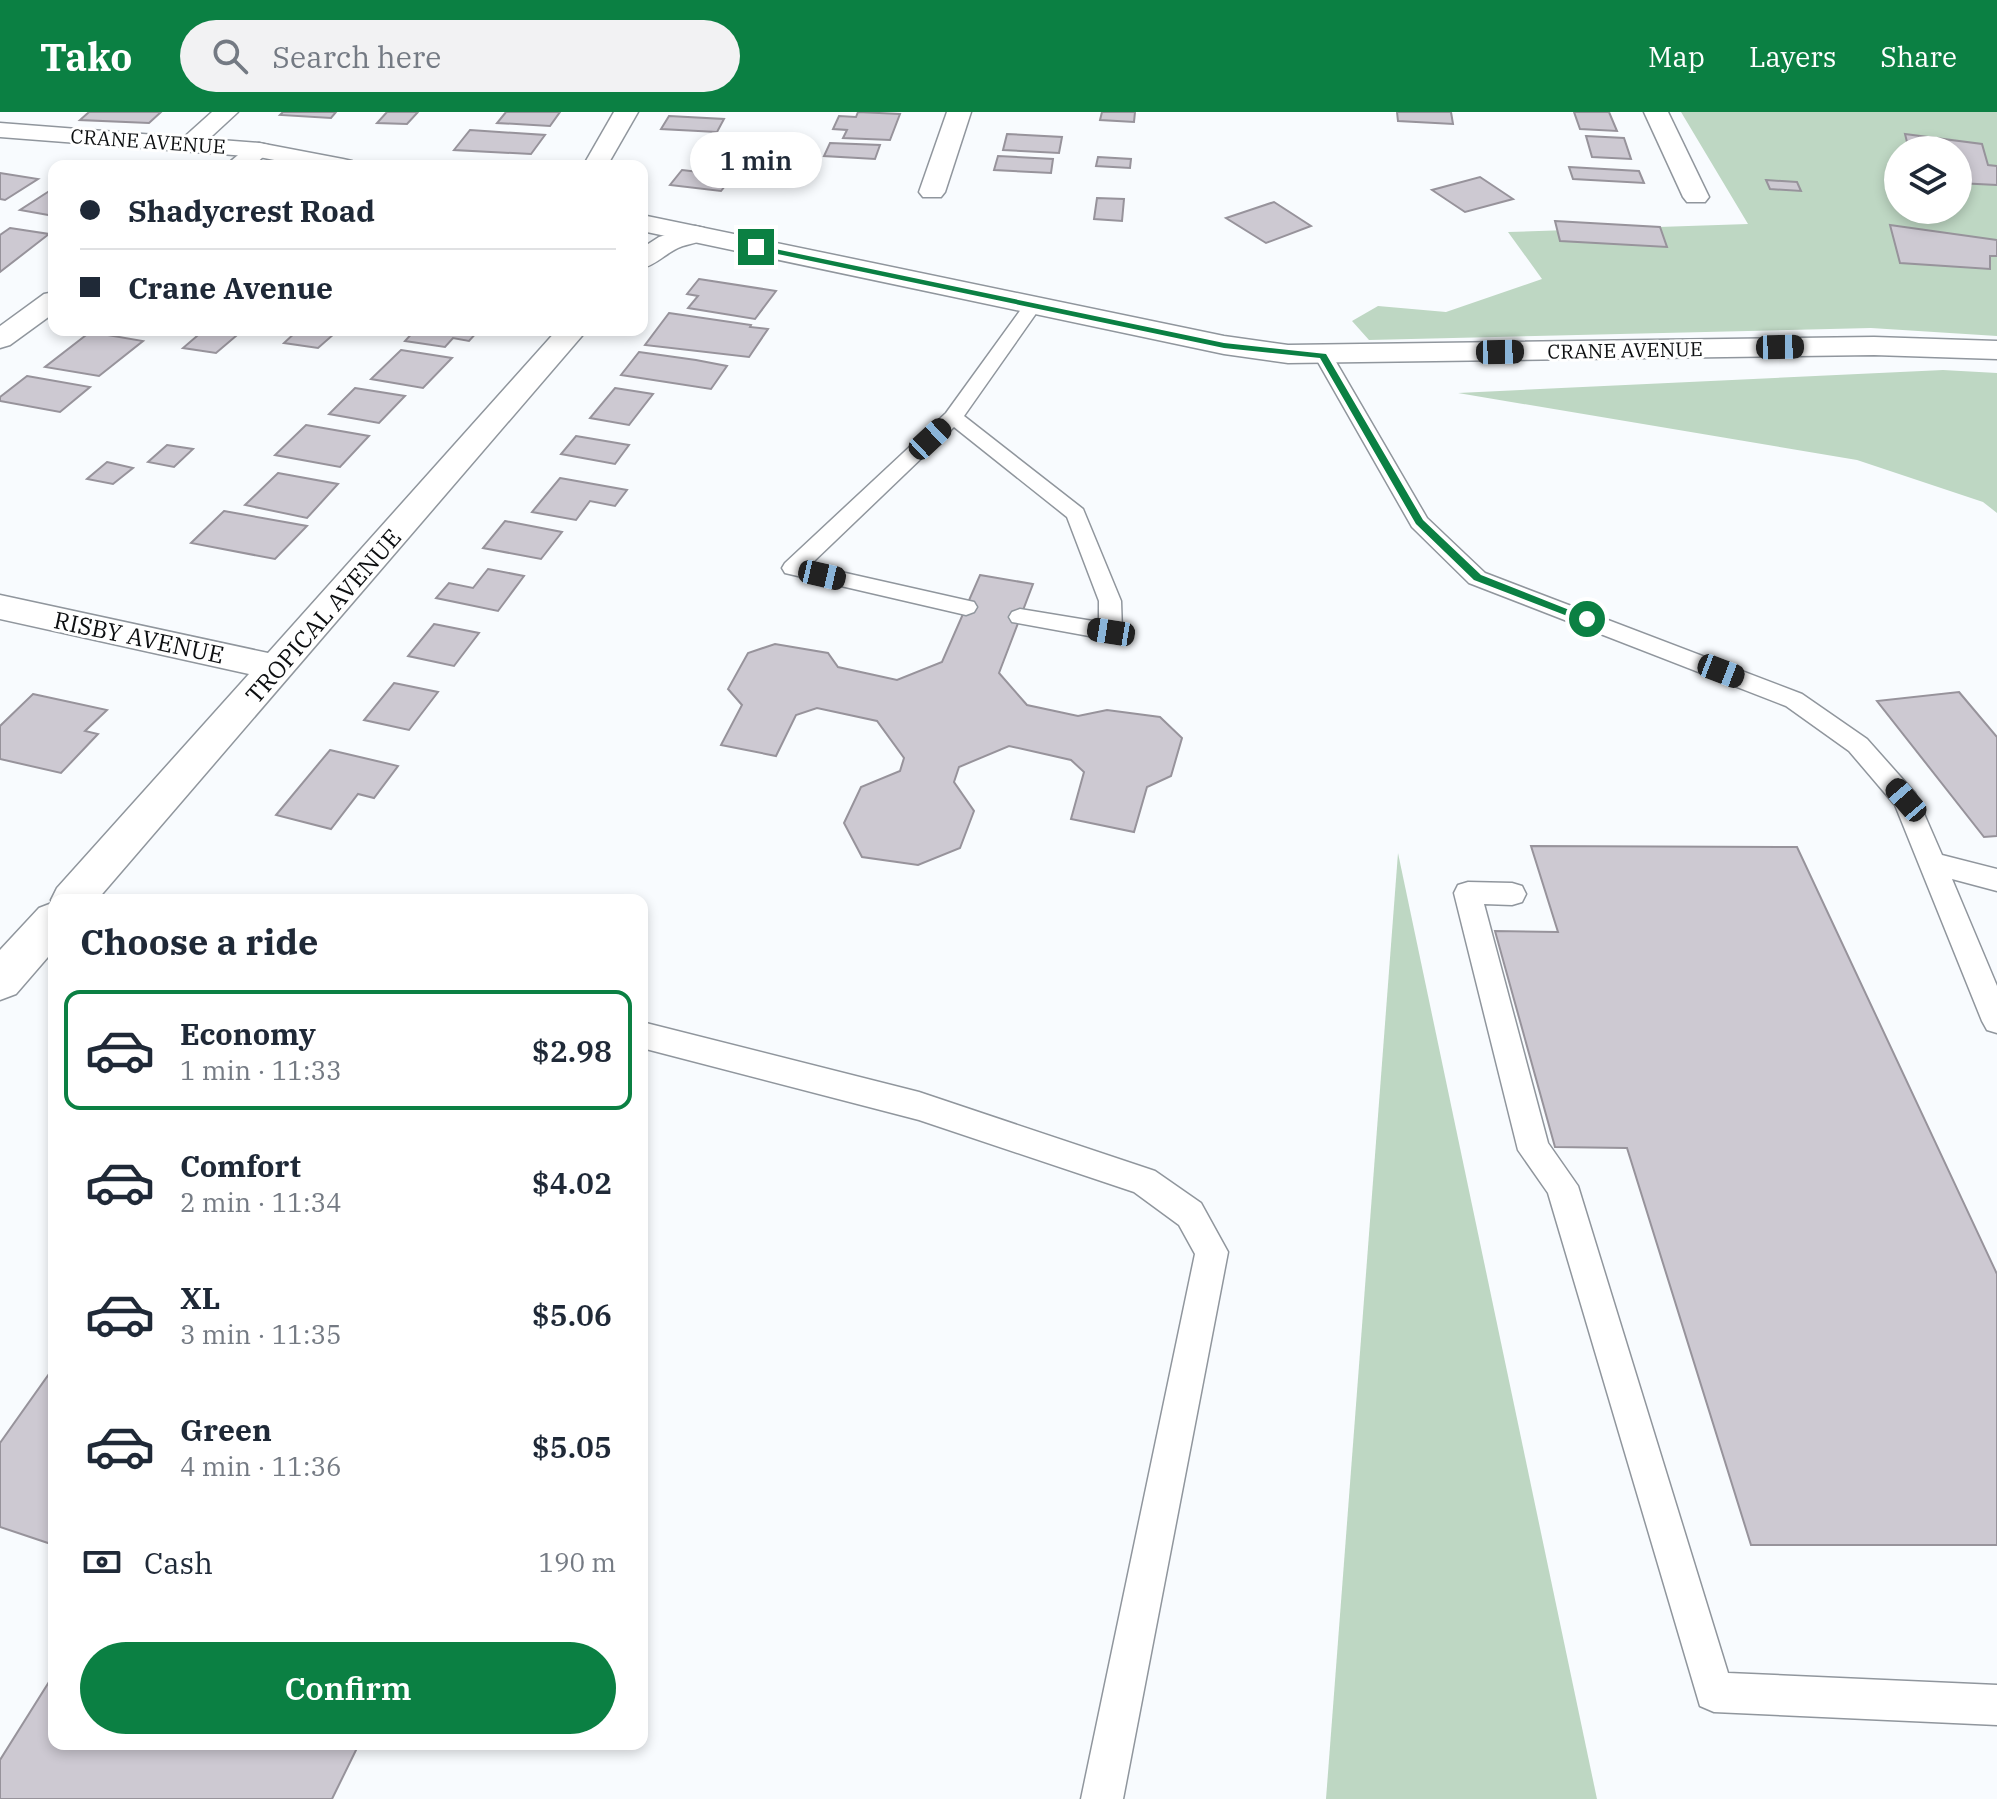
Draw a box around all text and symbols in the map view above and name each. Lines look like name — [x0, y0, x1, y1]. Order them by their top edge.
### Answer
search box — [180, 20, 740, 92]
text: Tako — [40, 32, 132, 81]
icon: search — [208, 34, 252, 78]
text: Search here — [272, 37, 441, 76]
text: Map — [1648, 38, 1705, 75]
text: Layers — [1749, 38, 1836, 75]
text: Share — [1880, 38, 1957, 75]
street label: CRANE AVENUE — [70, 122, 226, 160]
callout: 1 min — [690, 131, 822, 187]
map controls — [1884, 136, 1972, 224]
button: layers — [1884, 136, 1972, 224]
text: 1 min — [720, 143, 792, 177]
text: Shadycrest Road — [128, 191, 375, 230]
route end — [738, 229, 774, 265]
text: Crane Avenue — [128, 268, 333, 307]
street label: CRANE AVENUE — [1547, 335, 1703, 365]
car — [1756, 335, 1804, 359]
car — [1476, 340, 1524, 364]
car — [904, 414, 956, 464]
street label: TROPICAL AVENUE — [238, 522, 408, 710]
car — [796, 558, 848, 592]
route start — [1569, 601, 1605, 637]
street label: RISBY AVENUE — [51, 603, 227, 671]
car — [1085, 616, 1137, 648]
car — [1694, 651, 1748, 691]
car — [1881, 774, 1931, 826]
text: Choose a ride — [80, 918, 319, 965]
icon: car — [84, 1014, 156, 1086]
text: Economy — [180, 1014, 316, 1053]
text: $2.98 — [532, 1031, 612, 1070]
text: 1 min · 11:33 — [180, 1053, 342, 1087]
icon: car — [84, 1146, 156, 1218]
text: Comfort — [180, 1146, 301, 1185]
text: $4.02 — [532, 1163, 612, 1202]
text: 2 min · 11:34 — [180, 1185, 342, 1219]
icon: car — [84, 1278, 156, 1350]
text: XL — [180, 1278, 220, 1317]
text: $5.06 — [532, 1295, 612, 1334]
text: 3 min · 11:35 — [180, 1317, 342, 1351]
icon: car — [84, 1410, 156, 1482]
text: Green — [180, 1410, 272, 1449]
text: $5.05 — [532, 1427, 612, 1466]
text: 4 min · 11:36 — [180, 1449, 342, 1483]
icon: cash — [80, 1540, 124, 1584]
text: Cash — [144, 1543, 213, 1582]
text: 190 m — [538, 1545, 616, 1579]
button: Confirm — [80, 1642, 616, 1734]

